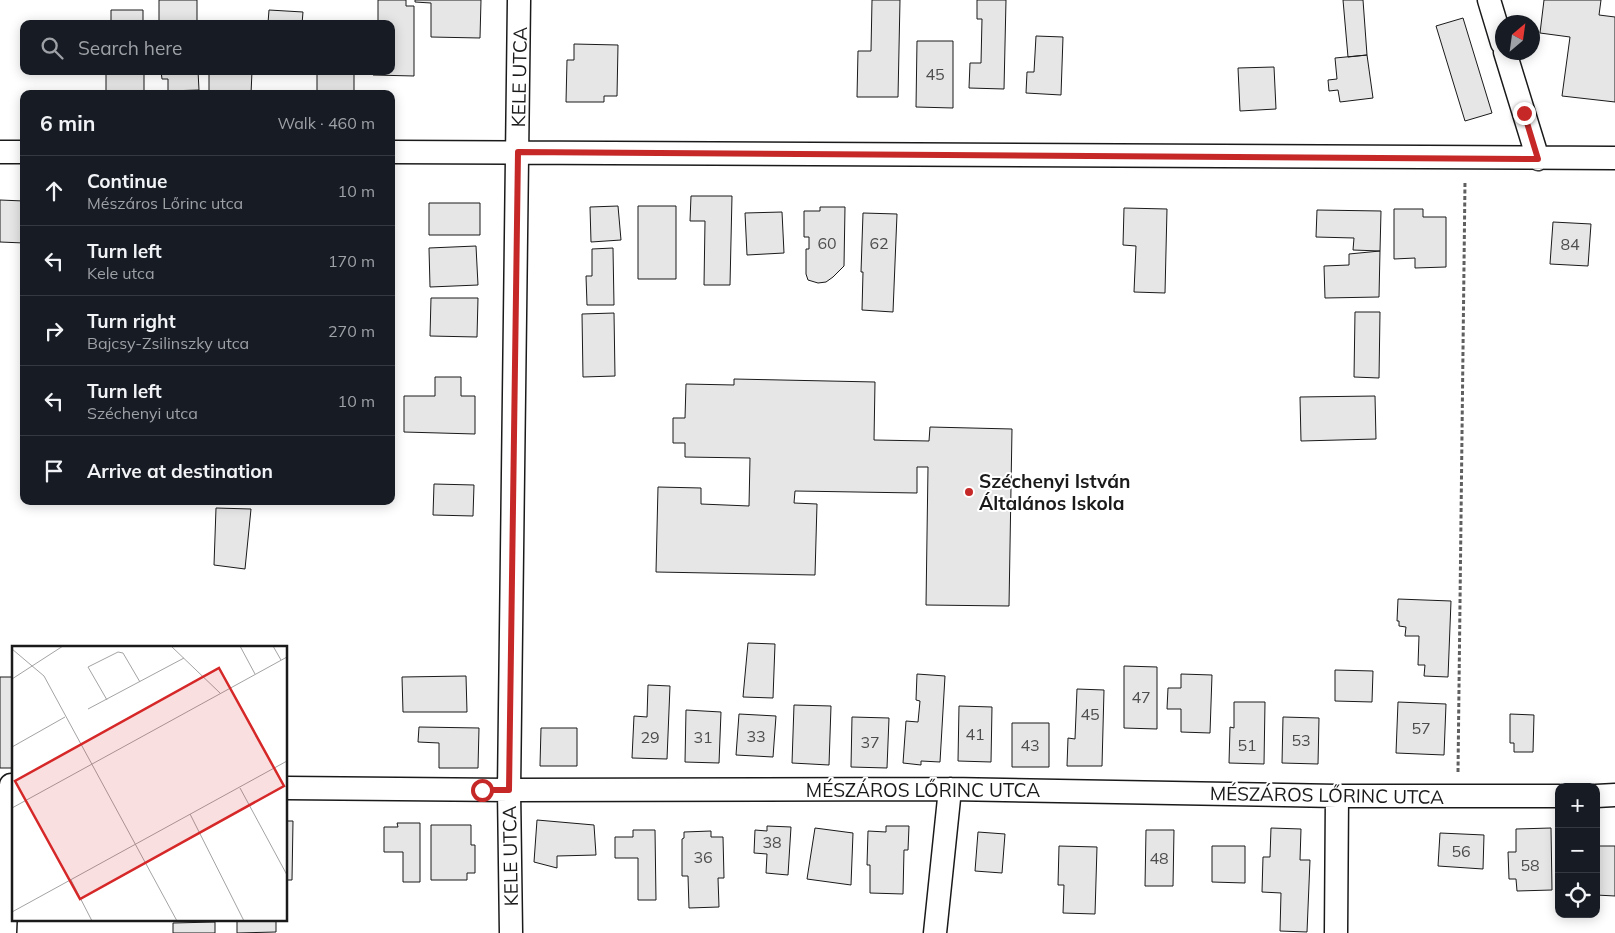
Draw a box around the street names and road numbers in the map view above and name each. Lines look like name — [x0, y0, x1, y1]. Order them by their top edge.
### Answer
street label: KELE UTCA — [506, 26, 532, 128]
street label: MÉSZÁROS LŐRINC UTCA — [806, 778, 1040, 802]
street label: MÉSZÁROS LŐRINC UTCA — [1210, 781, 1444, 809]
street label: KELE UTCA — [497, 805, 523, 907]

